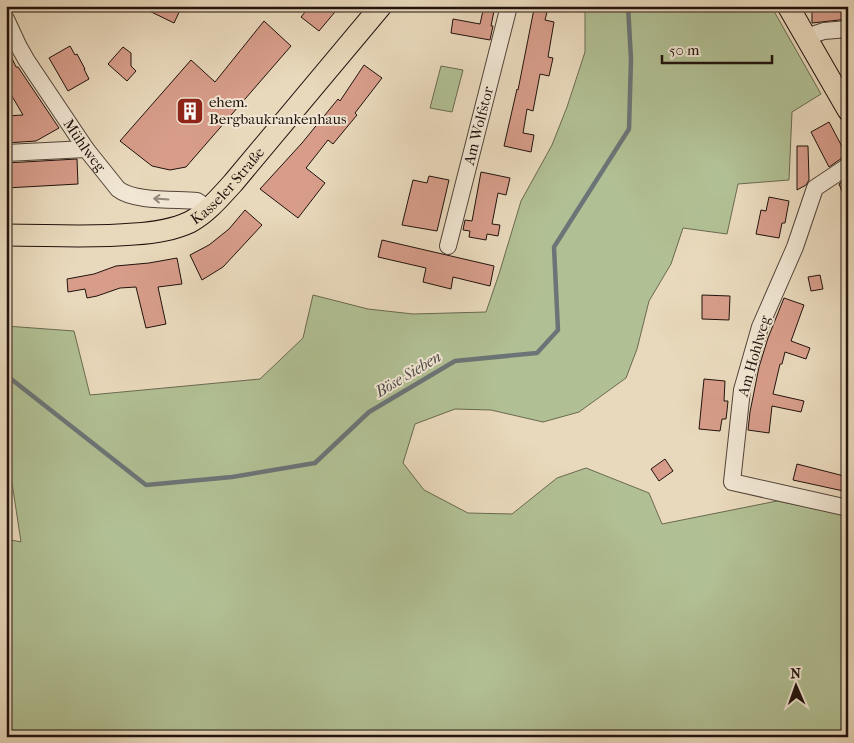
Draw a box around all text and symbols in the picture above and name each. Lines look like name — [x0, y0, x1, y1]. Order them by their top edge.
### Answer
scale bar — [662, 32, 772, 64]
text: 50 m — [669, 41, 700, 59]
street label: Am Wolfstor — [460, 84, 497, 168]
place label: ehem. Bergbaukrankenhaus — [209, 93, 347, 128]
building icon: ehem. Bergbaukrankenhaus — [175, 96, 205, 126]
street label: Mühlweg — [59, 115, 110, 176]
street label: Kasseler Straße — [187, 143, 268, 228]
one-way arrow — [154, 194, 170, 203]
street label: Am Hohlweg — [734, 313, 774, 399]
water label: Böse Sieben — [371, 347, 445, 402]
north arrow — [772, 660, 822, 710]
text: N — [790, 665, 802, 682]

